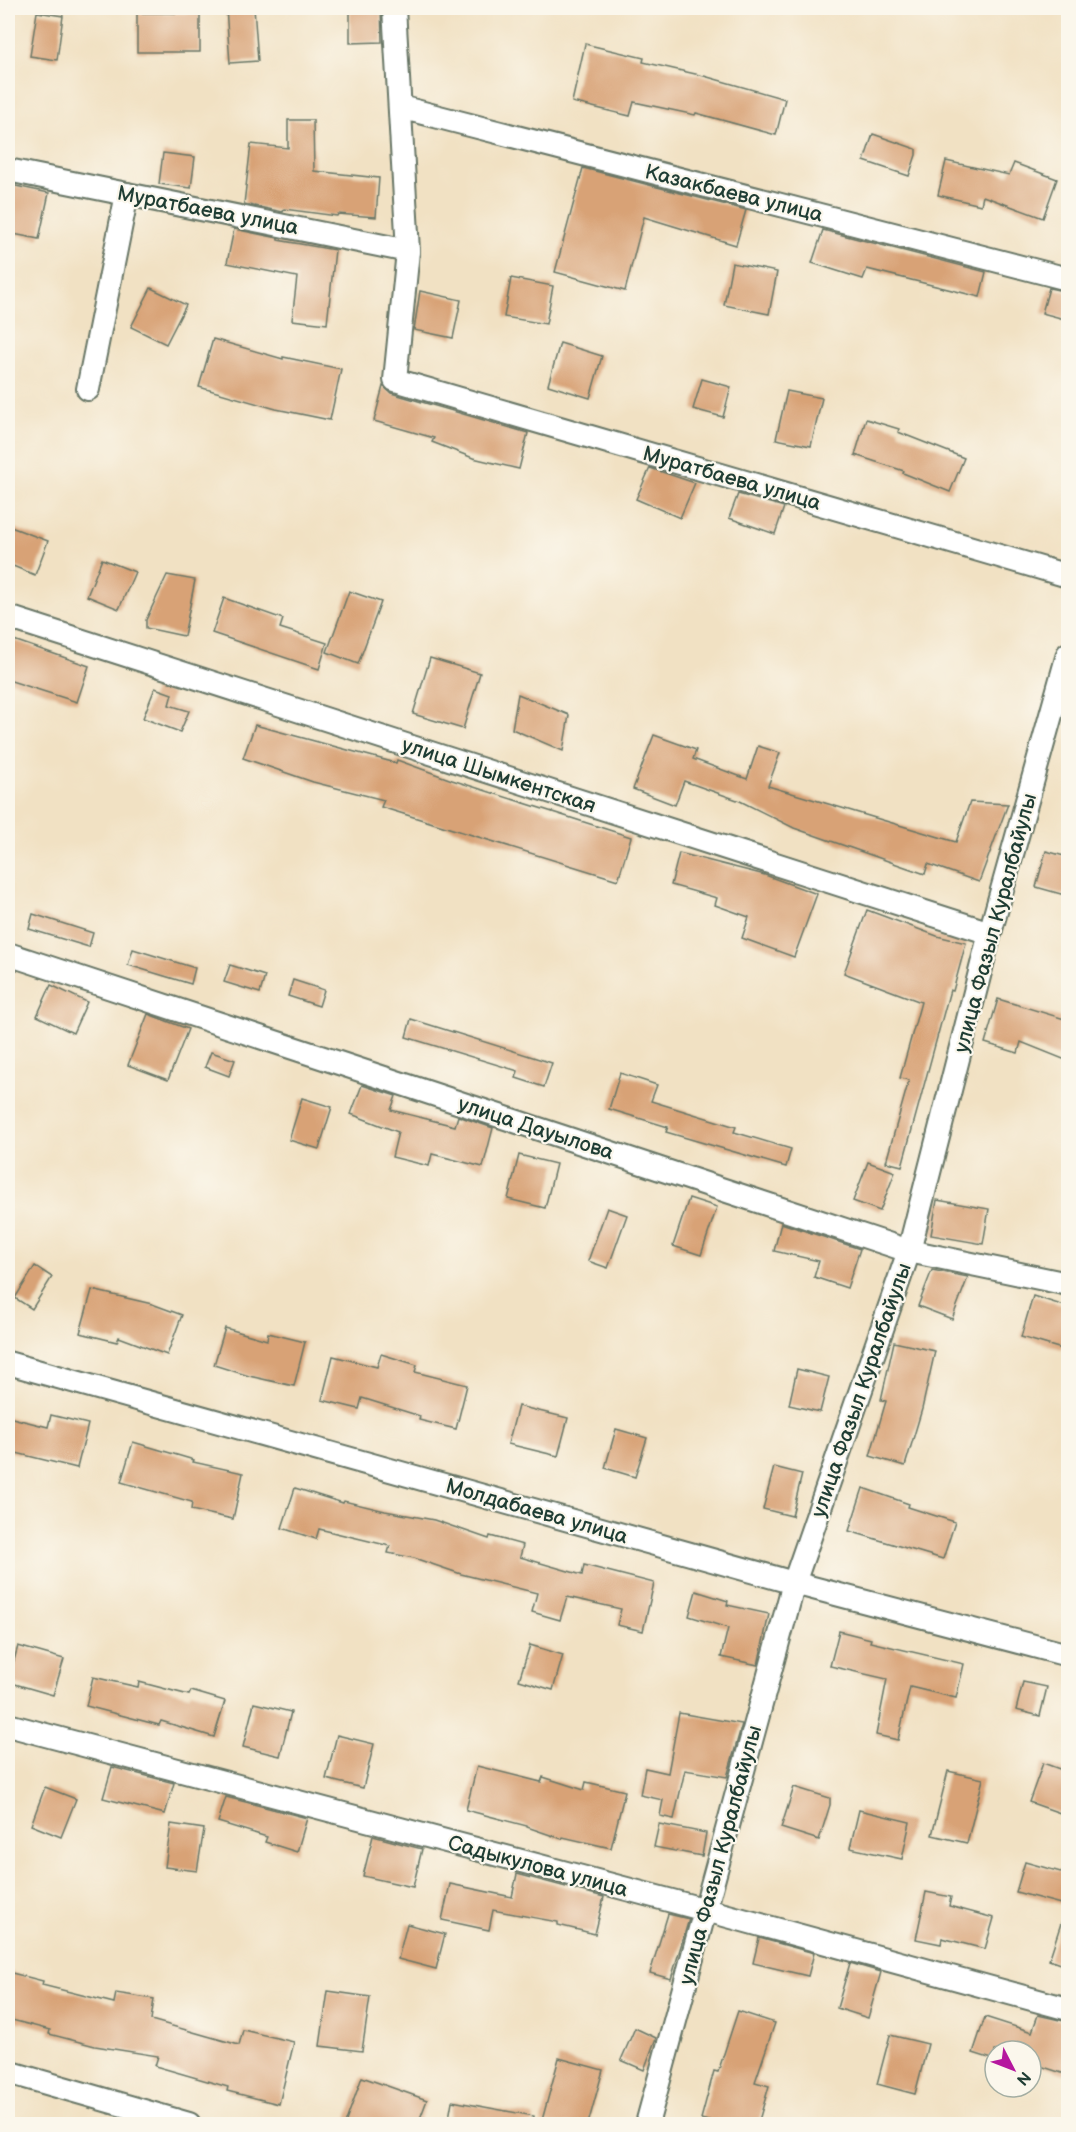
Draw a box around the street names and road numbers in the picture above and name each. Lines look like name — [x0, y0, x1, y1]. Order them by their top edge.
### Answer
street label: Казакбаева улица — [642, 159, 826, 228]
street label: Муратбаева улица — [115, 181, 301, 240]
street label: Муратбаева улица — [640, 441, 824, 516]
street label: улица Шымкентская — [399, 732, 599, 819]
street label: улица Фазыл Куралбайулы — [949, 791, 1042, 1055]
street label: улица Дауылова — [455, 1092, 617, 1166]
street label: улица Фазыл Куралбайулы — [806, 1260, 917, 1521]
street label: Молдабаева улица — [443, 1474, 631, 1550]
street label: улица Фазыл Куралбайулы — [674, 1723, 767, 1987]
street label: Садыкулова улица — [445, 1830, 631, 1903]

